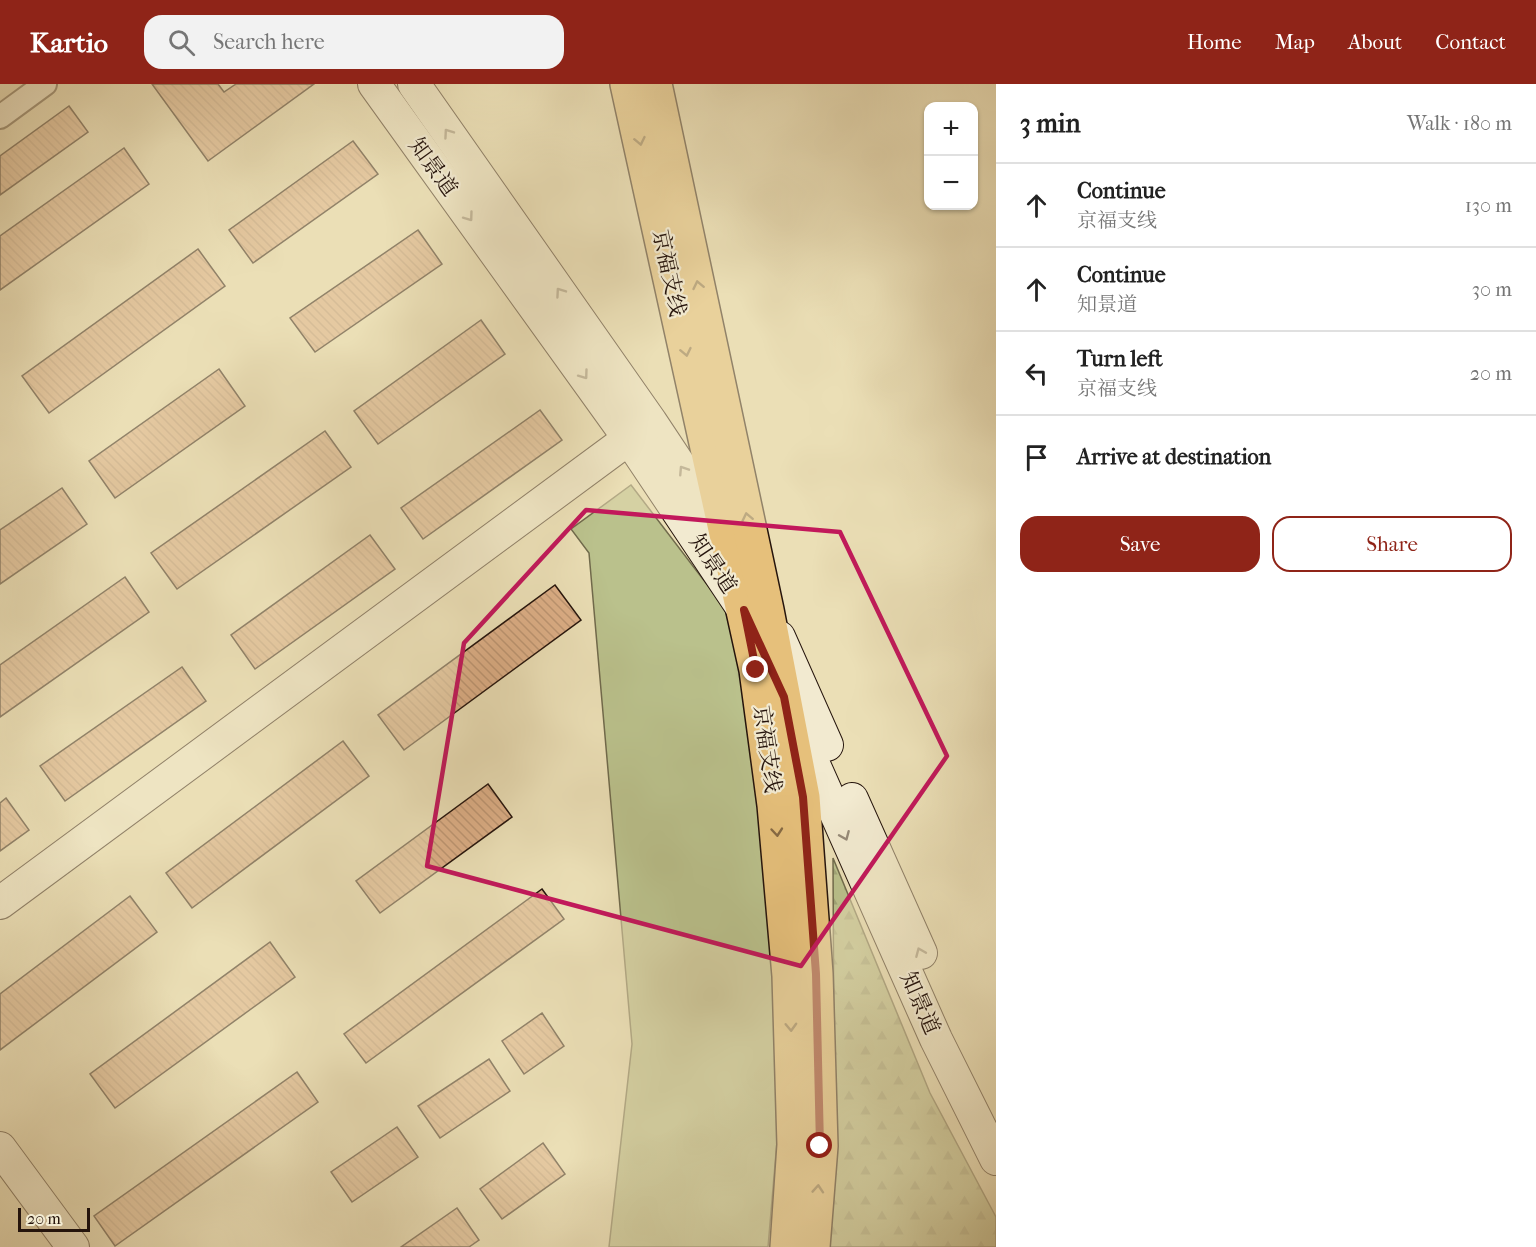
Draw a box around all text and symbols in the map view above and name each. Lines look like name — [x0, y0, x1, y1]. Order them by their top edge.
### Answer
search box — [144, 15, 564, 69]
text: Kartio — [30, 26, 108, 59]
icon: search — [165, 26, 198, 59]
text: Search here — [213, 29, 325, 55]
text: Home — [1187, 30, 1242, 54]
text: Map — [1275, 30, 1315, 54]
text: About — [1348, 30, 1402, 54]
text: Contact — [1435, 30, 1506, 54]
map controls — [924, 102, 978, 210]
button: + — [924, 102, 978, 156]
text: 3 min — [1020, 108, 1081, 139]
text: Walk · 180 m — [1407, 112, 1512, 135]
one-way arrow — [444, 128, 455, 139]
street label: 知景道 — [403, 133, 463, 201]
one-way arrow — [632, 136, 645, 146]
button: − — [924, 156, 978, 210]
text: Continue — [1077, 178, 1166, 204]
icon: ahead — [1020, 189, 1053, 222]
text: 130 m — [1465, 194, 1512, 217]
text: 京福支线 — [1077, 209, 1157, 232]
one-way arrow — [462, 210, 473, 221]
street label: 京福支线 — [647, 227, 691, 319]
text: Continue — [1077, 262, 1166, 288]
icon: ahead — [1020, 273, 1053, 306]
text: 30 m — [1472, 278, 1512, 301]
one-way arrow — [692, 280, 705, 290]
one-way arrow — [556, 288, 567, 299]
text: 知景道 — [1077, 293, 1137, 316]
text: Turn left — [1077, 346, 1163, 372]
one-way arrow — [679, 347, 692, 357]
icon: left — [1020, 357, 1053, 390]
text: 20 m — [1470, 362, 1512, 385]
one-way arrow — [576, 368, 587, 379]
text: 京福支线 — [1077, 377, 1157, 400]
icon: arrive — [1020, 441, 1053, 474]
text: Arrive at destination — [1077, 444, 1271, 470]
one-way arrow — [679, 465, 690, 476]
one-way arrow — [741, 512, 754, 522]
button: Save — [1020, 516, 1260, 572]
button: Share — [1272, 516, 1512, 572]
street label: 知景道 — [684, 529, 742, 599]
route end — [742, 656, 768, 682]
street label: 京福支线 — [748, 704, 786, 794]
one-way arrow — [770, 828, 783, 837]
one-way arrow — [838, 830, 850, 841]
one-way arrow — [915, 947, 927, 958]
street label: 知景道 — [895, 968, 945, 1038]
one-way arrow — [784, 1022, 797, 1031]
route start — [806, 1132, 832, 1158]
one-way arrow — [811, 1184, 824, 1193]
scale bar — [18, 1205, 90, 1232]
text: 20 m — [27, 1209, 61, 1228]

